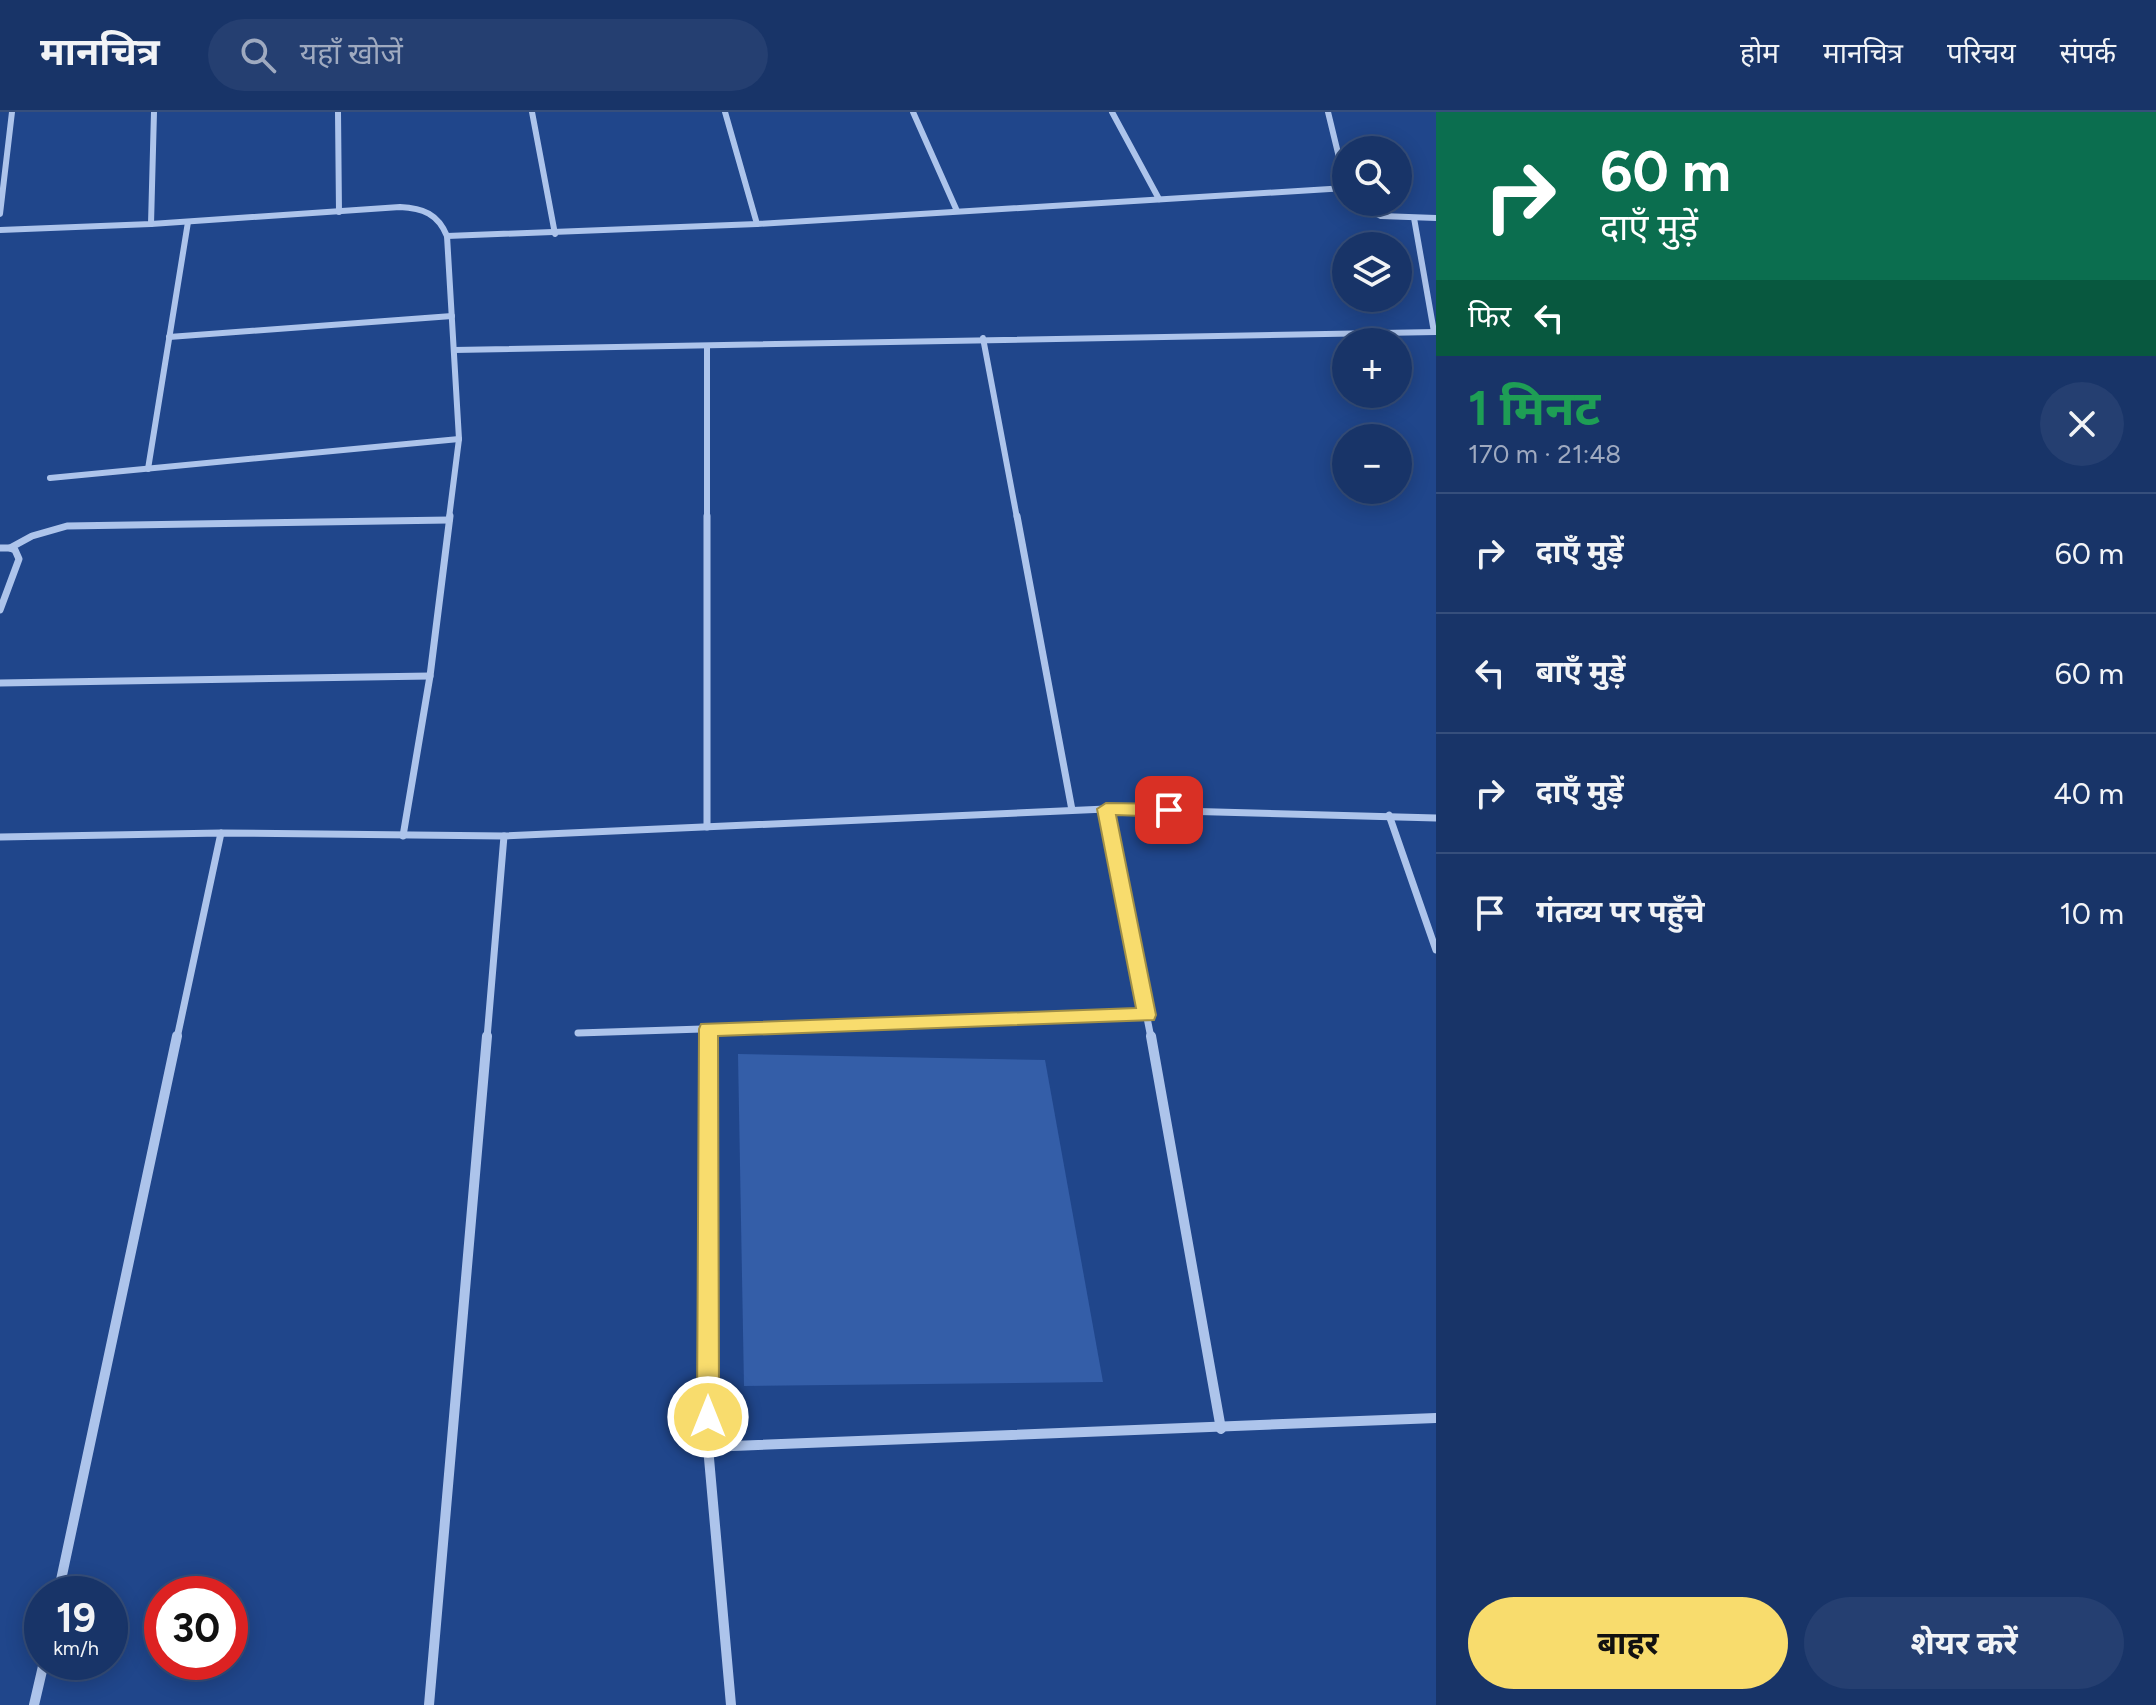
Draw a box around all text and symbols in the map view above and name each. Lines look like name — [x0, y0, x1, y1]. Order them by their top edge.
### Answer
search box — [208, 19, 768, 91]
text: मानचित्र — [40, 29, 160, 75]
icon: search — [236, 33, 280, 77]
text: यहाँ खोजें — [300, 35, 403, 72]
text: होम — [1740, 36, 1779, 70]
text: मानचित्र — [1823, 36, 1903, 70]
text: परिचय — [1947, 36, 2016, 70]
text: संपर्क — [2060, 36, 2116, 70]
map controls — [1332, 136, 1412, 504]
button: search — [1332, 136, 1412, 216]
text: 60 m — [1600, 138, 1731, 205]
icon: right — [1468, 144, 1572, 248]
text: दाएँ मुड़ें — [1600, 206, 1698, 249]
button: layers — [1332, 232, 1412, 312]
icon: left — [1527, 296, 1571, 340]
text: फिर — [1468, 298, 1511, 335]
button: + — [1332, 328, 1412, 408]
text: 1 मिनट — [1468, 379, 1600, 437]
button: close — [2040, 382, 2124, 466]
button: − — [1332, 424, 1412, 504]
text: 170 m · 21:48 — [1468, 438, 1621, 470]
icon: right — [1468, 531, 1512, 575]
text: दाएँ मुड़ें — [1536, 533, 1624, 570]
text: 60 m — [2055, 535, 2124, 572]
icon: left — [1468, 651, 1512, 695]
text: बाएँ मुड़ें — [1536, 653, 1625, 690]
text: 60 m — [2055, 655, 2124, 692]
icon: right — [1468, 771, 1512, 815]
text: दाएँ मुड़ें — [1536, 773, 1624, 810]
text: 40 m — [2053, 775, 2124, 812]
pin — [1135, 776, 1203, 844]
icon: arrive — [1147, 788, 1191, 832]
icon: arrive — [1468, 891, 1512, 935]
text: गंतव्य पर पहुँचे — [1536, 893, 1705, 930]
text: 10 m — [2059, 895, 2124, 932]
position arrow — [666, 1375, 750, 1459]
speed limit sign: 30 — [144, 1576, 248, 1680]
text: 19 — [56, 1594, 96, 1642]
button: बाहर — [1468, 1597, 1788, 1689]
button: शेयर करें — [1804, 1597, 2124, 1689]
text: km/h — [53, 1636, 99, 1660]

